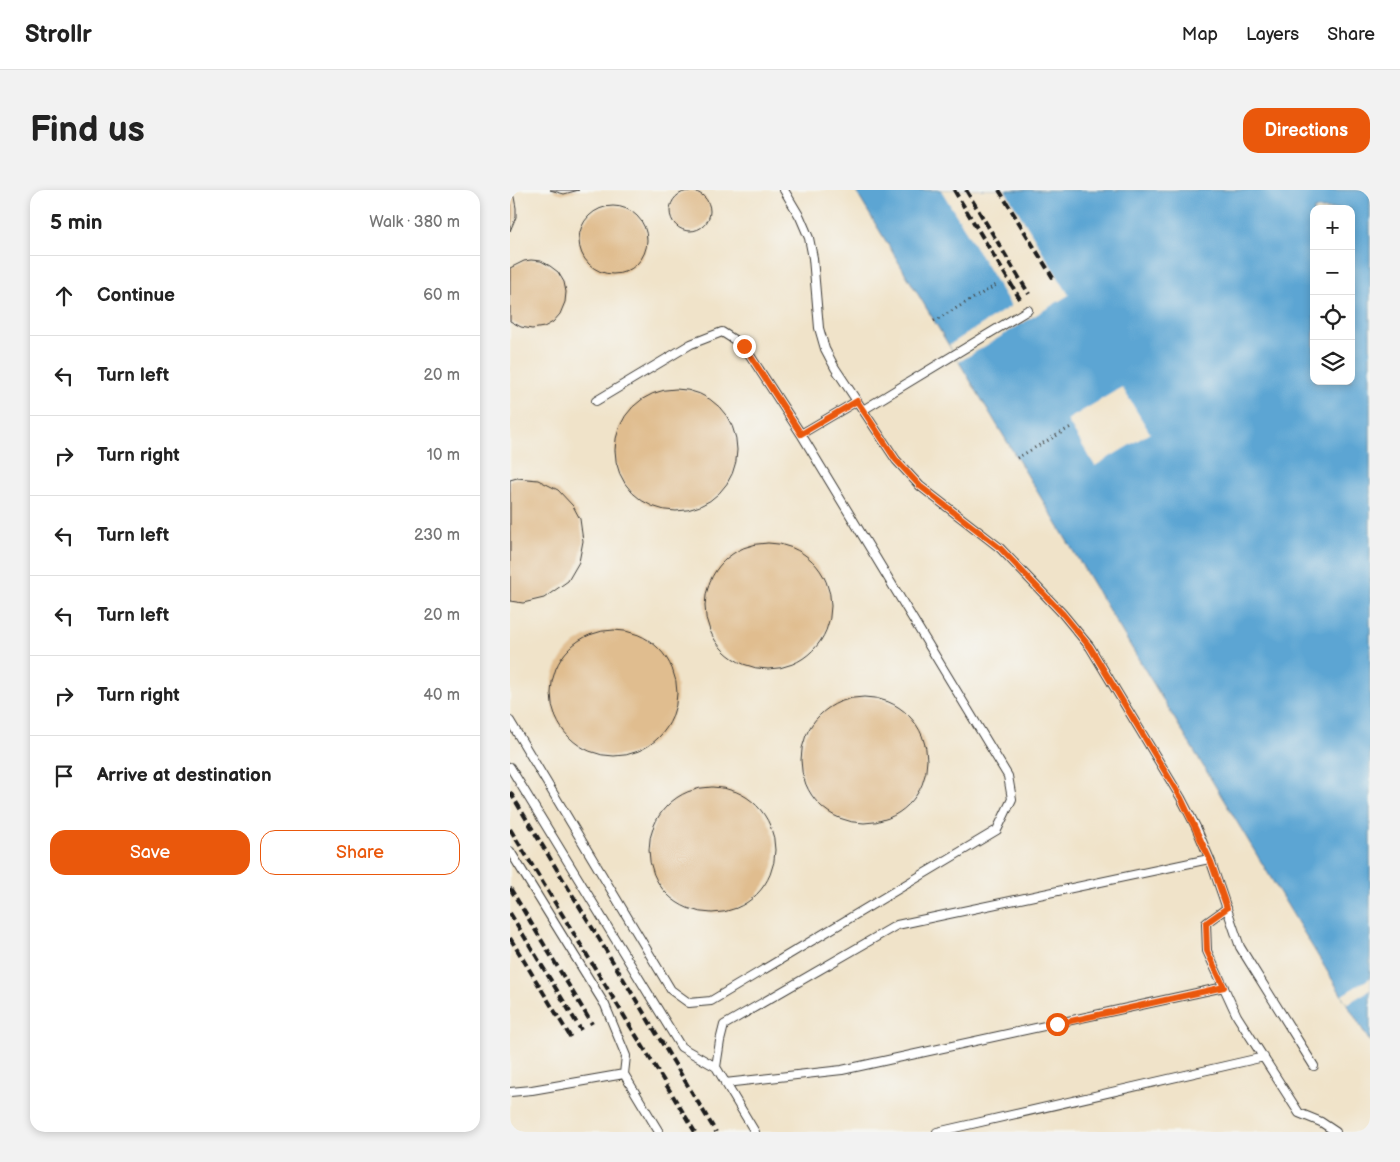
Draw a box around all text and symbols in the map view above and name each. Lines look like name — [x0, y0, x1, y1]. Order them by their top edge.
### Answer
text: Strollr — [25, 20, 92, 49]
text: Map — [1182, 24, 1218, 45]
text: Layers — [1246, 24, 1299, 45]
text: Share — [1327, 24, 1375, 45]
button: Directions — [1243, 108, 1370, 153]
text: Find us — [30, 109, 145, 152]
map controls — [1310, 205, 1355, 385]
button: + — [1310, 205, 1355, 250]
text: 5 min — [50, 210, 103, 235]
text: Walk · 380 m — [369, 213, 460, 232]
button: − — [1310, 250, 1355, 295]
icon: ahead — [50, 282, 78, 310]
text: Continue — [97, 284, 175, 307]
text: 60 m — [423, 286, 460, 305]
button: locate — [1310, 295, 1355, 340]
route end — [733, 335, 756, 358]
button: layers — [1310, 340, 1355, 385]
icon: left — [50, 362, 78, 390]
text: Turn left — [97, 364, 169, 387]
text: 20 m — [424, 366, 460, 385]
icon: right — [50, 442, 78, 470]
text: Turn right — [97, 444, 180, 467]
text: 10 m — [427, 446, 460, 465]
icon: left — [50, 522, 78, 550]
text: Turn left — [97, 524, 169, 547]
text: 230 m — [414, 526, 460, 545]
icon: left — [50, 602, 78, 630]
text: Turn left — [97, 604, 169, 627]
text: 20 m — [424, 606, 460, 625]
icon: right — [50, 682, 78, 710]
text: Turn right — [97, 684, 180, 707]
text: 40 m — [423, 686, 460, 705]
icon: arrive — [50, 762, 78, 790]
text: Arrive at destination — [97, 764, 272, 787]
button: Save — [50, 830, 250, 875]
button: Share — [260, 830, 460, 875]
route start — [1046, 1013, 1069, 1036]

